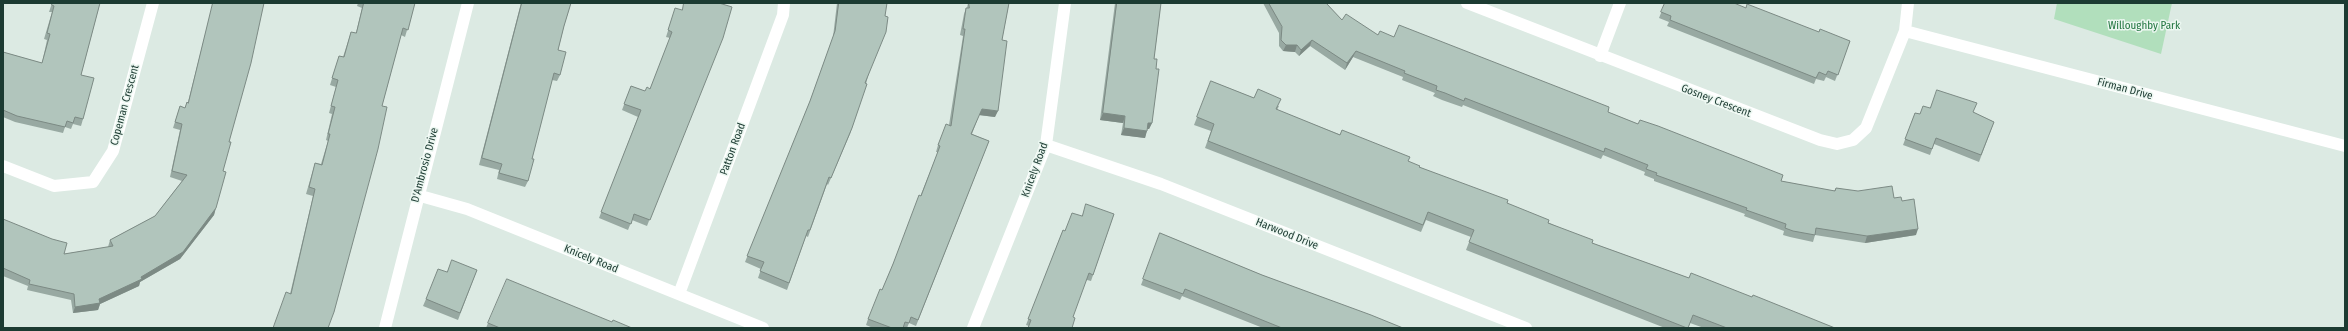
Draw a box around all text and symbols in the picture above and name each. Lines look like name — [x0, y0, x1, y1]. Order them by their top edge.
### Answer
park label: Willoughby Park — [2108, 19, 2180, 33]
street label: Copeman Crescent — [108, 63, 142, 147]
street label: Firman Drive — [2096, 75, 2154, 103]
street label: Gosney Crescent — [1679, 82, 1753, 120]
street label: Patton Road — [717, 121, 749, 177]
street label: D'Ambrosio Drive — [409, 126, 441, 204]
street label: Knicely Road — [1019, 141, 1051, 199]
street label: Harwood Drive — [1254, 215, 1320, 253]
street label: Knicely Road — [562, 242, 620, 276]

